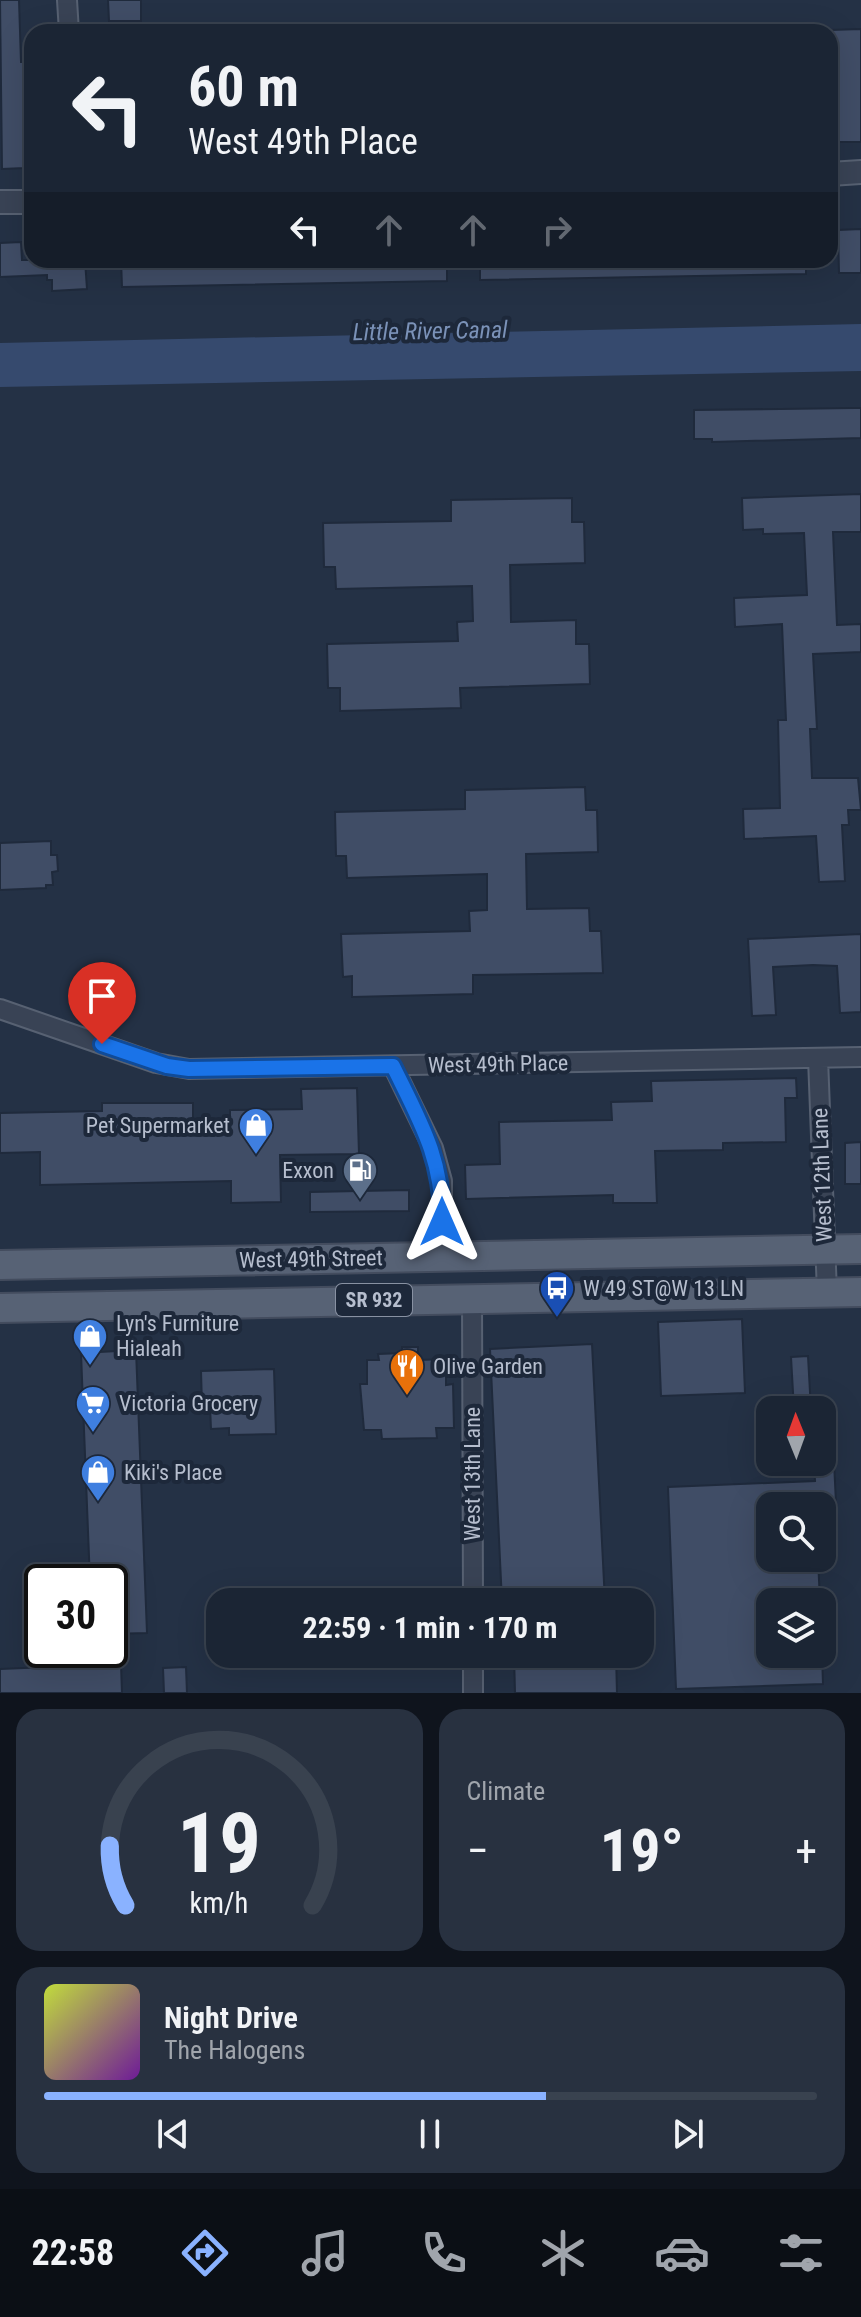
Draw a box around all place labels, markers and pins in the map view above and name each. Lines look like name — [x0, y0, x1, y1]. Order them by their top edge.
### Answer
pin — [68, 962, 136, 1044]
shop icon: Pet Supermarket — [237, 1106, 275, 1156]
place label: Pet Supermarket — [86, 1113, 230, 1138]
fuel station icon: Exxon — [341, 1151, 379, 1201]
place label: Exxon — [282, 1158, 334, 1183]
bus stop icon: W 49 ST@W 13 LN — [538, 1269, 576, 1319]
place label: W 49 ST@W 13 LN — [583, 1276, 744, 1301]
place label: Lyn's Furniture Hialeah — [116, 1311, 239, 1361]
shop icon: Lyn's Furniture Hialeah — [71, 1317, 109, 1367]
restaurant icon: Olive Garden — [388, 1347, 426, 1397]
place label: Olive Garden — [433, 1354, 543, 1379]
supermarket icon: Victoria Grocery — [74, 1384, 112, 1434]
place label: Victoria Grocery — [119, 1391, 258, 1416]
shop icon: Kiki's Place — [79, 1453, 117, 1503]
place label: Kiki's Place — [124, 1460, 222, 1485]

